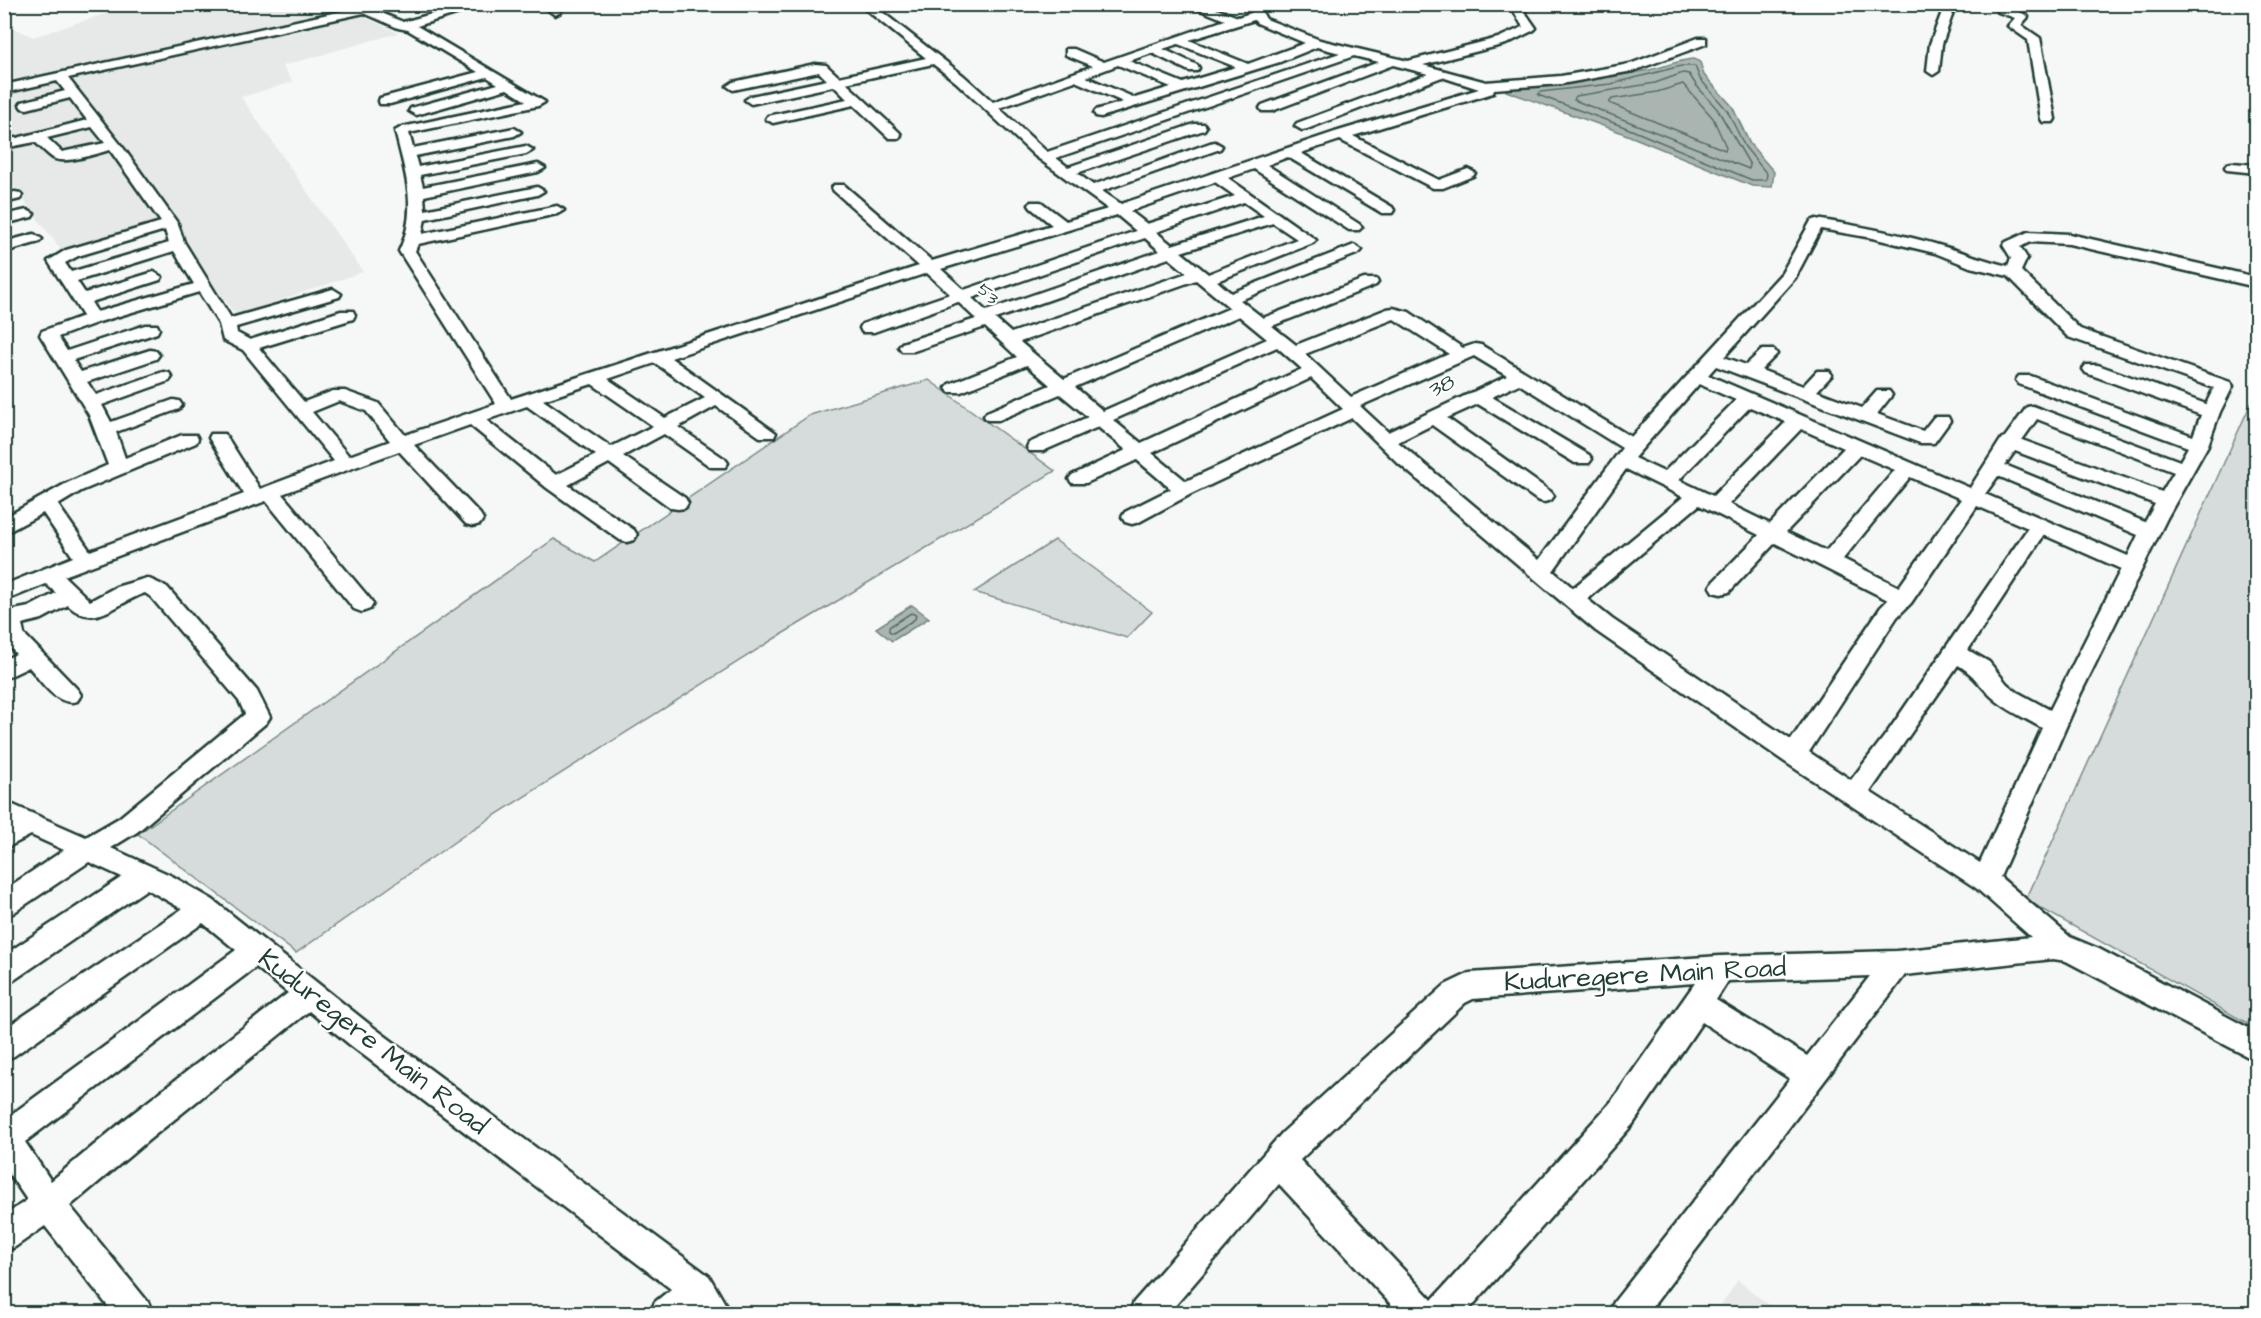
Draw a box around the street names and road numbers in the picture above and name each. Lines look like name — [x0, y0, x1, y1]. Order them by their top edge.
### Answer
street label: 53 — [971, 277, 1005, 311]
street label: 38 — [1424, 367, 1460, 405]
street label: Kuduregere Main Road — [249, 940, 496, 1145]
street label: Kuduregere Main Road — [1503, 949, 1787, 1002]

